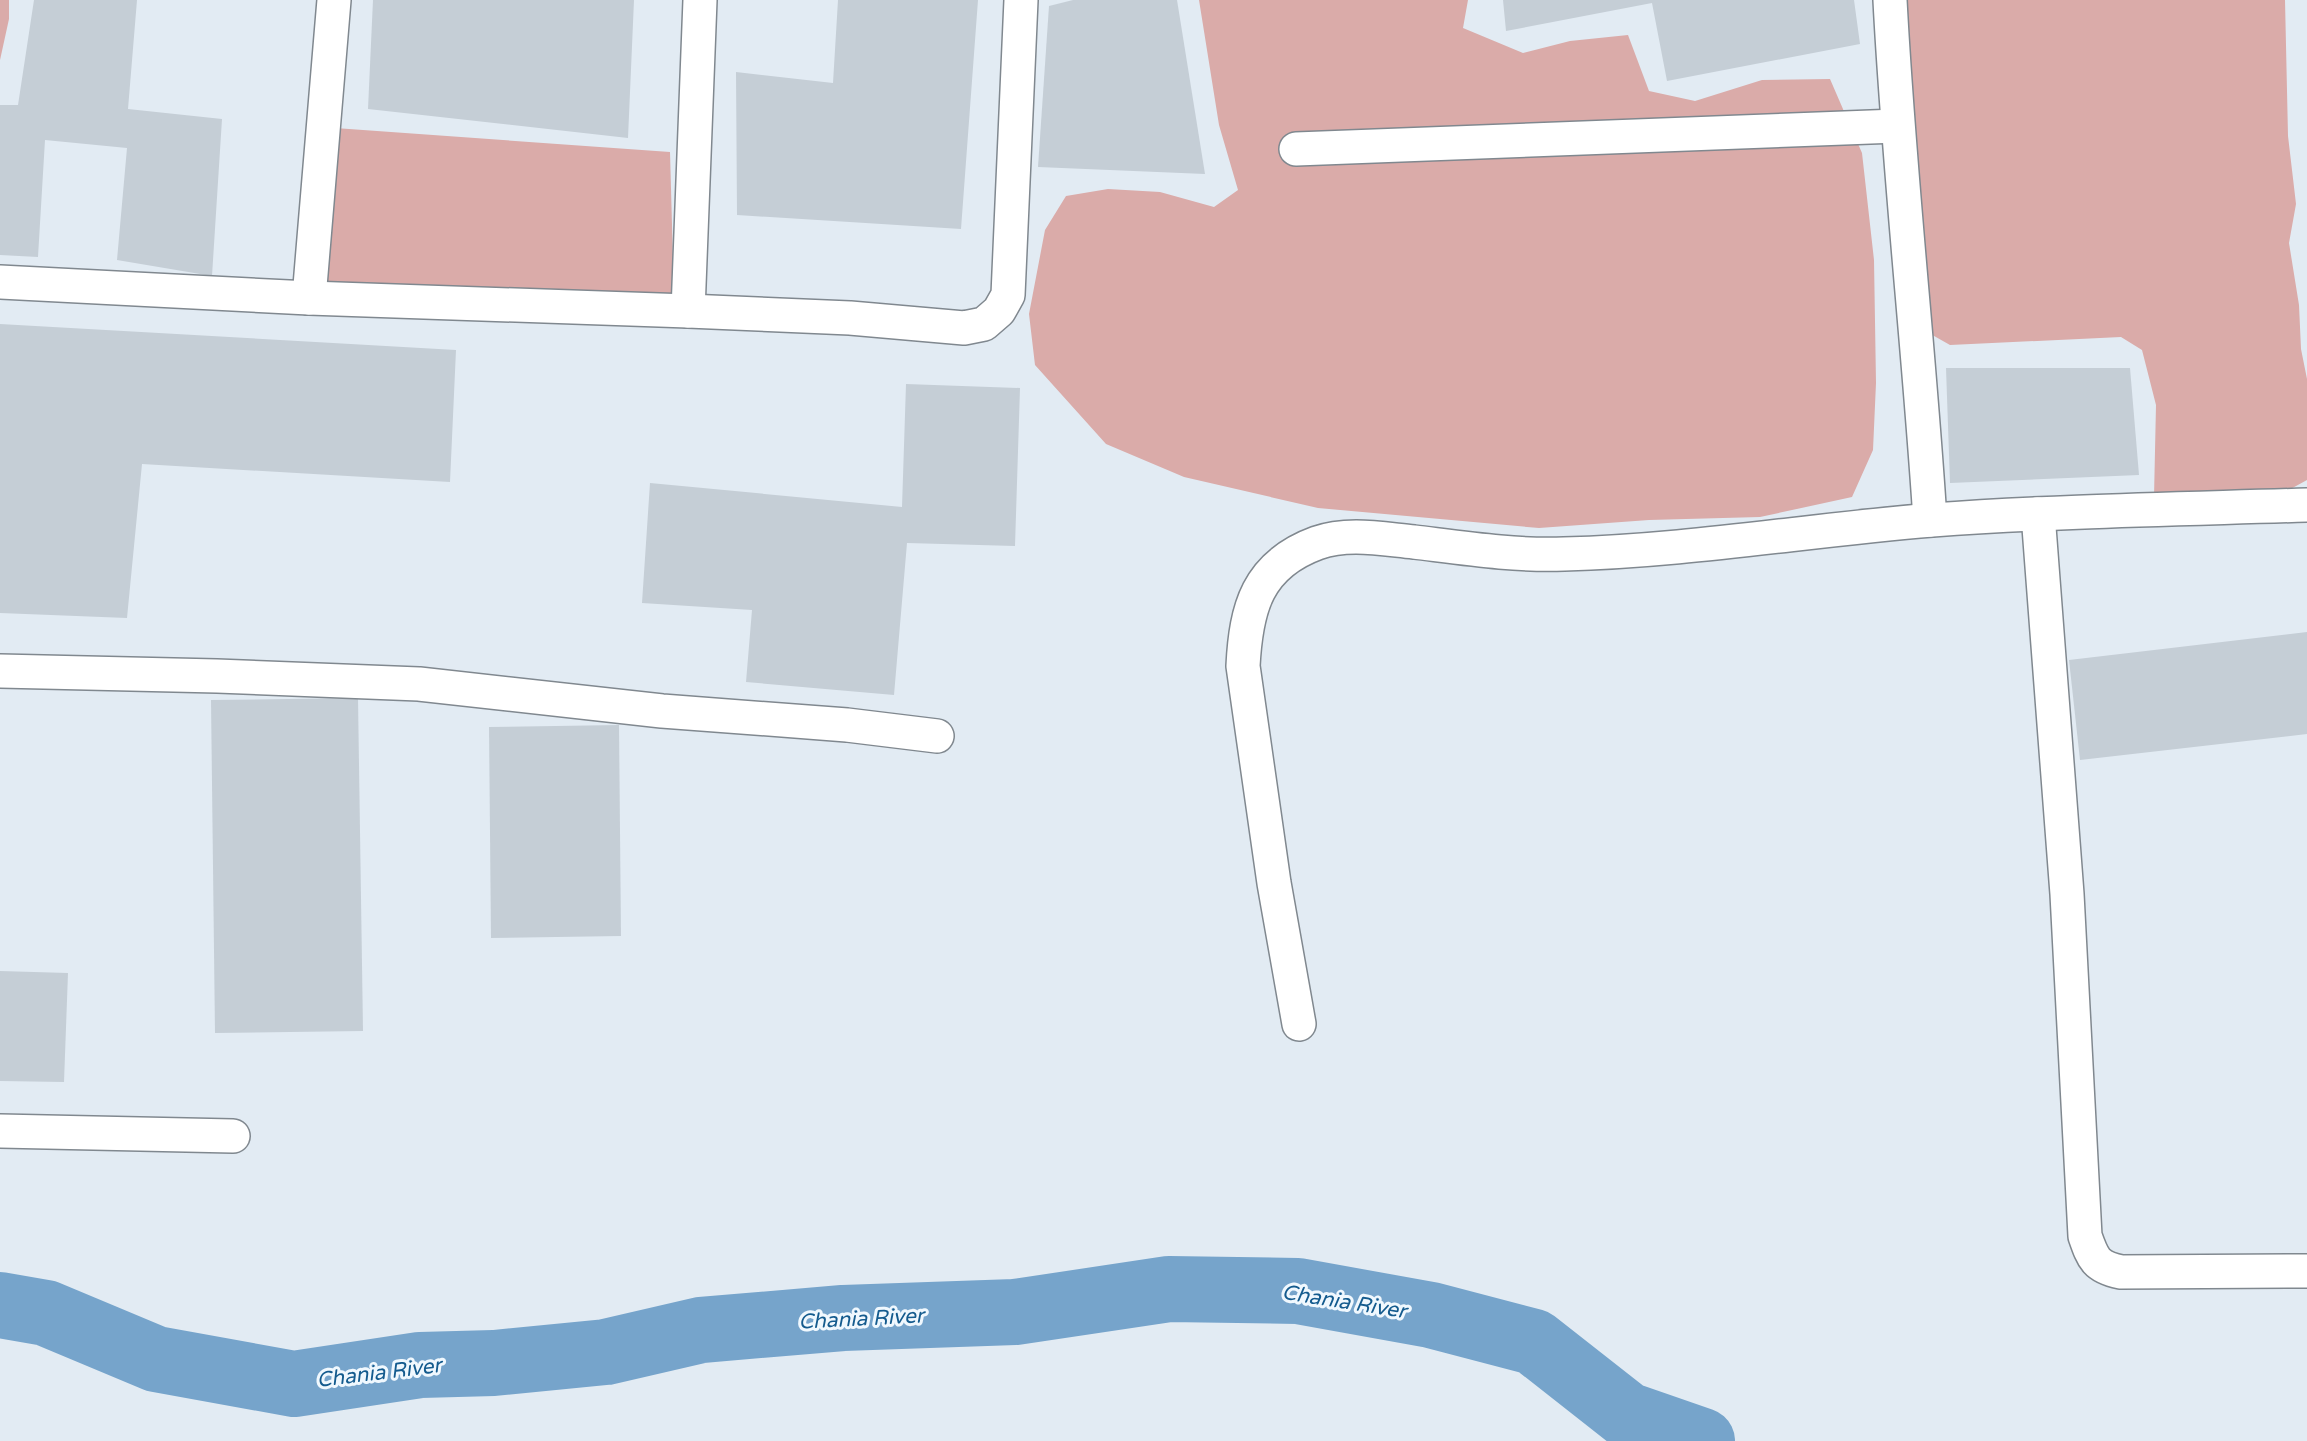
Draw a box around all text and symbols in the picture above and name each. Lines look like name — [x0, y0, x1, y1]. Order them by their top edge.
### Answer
water label: Chania River — [1280, 1280, 1411, 1325]
water label: Chania River — [798, 1303, 927, 1335]
water label: Chania River — [315, 1353, 446, 1393]

